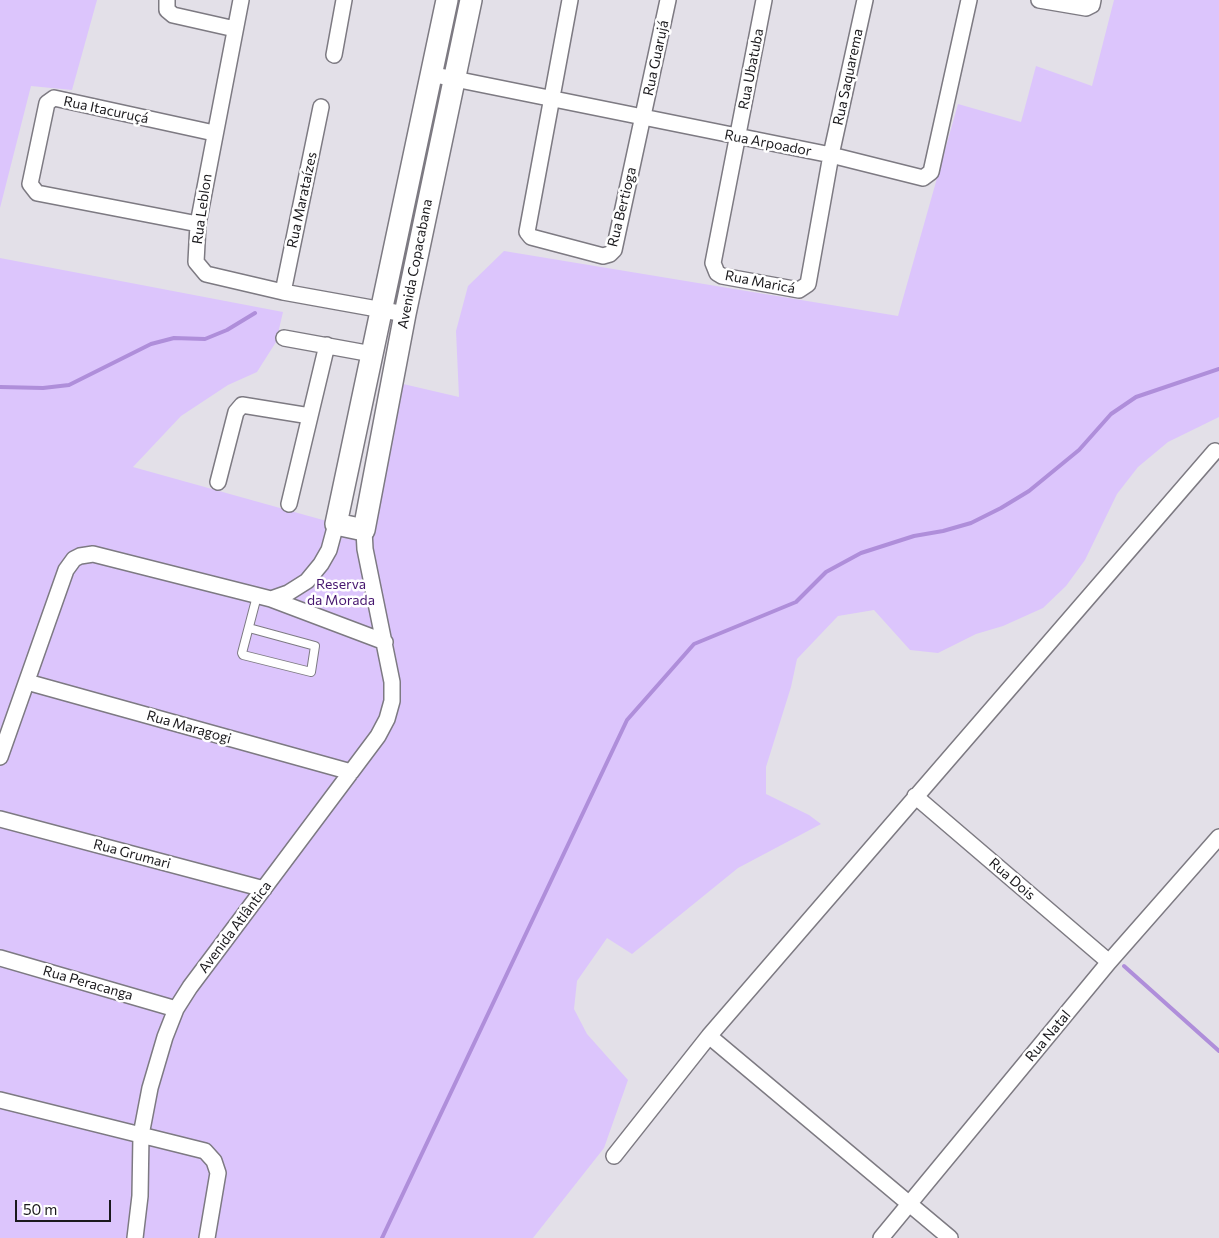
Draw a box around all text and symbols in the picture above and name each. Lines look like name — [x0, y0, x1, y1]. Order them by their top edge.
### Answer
street label: Rua Guarujá — [640, 19, 672, 97]
street label: Rua Ubatuba — [735, 27, 767, 111]
street label: Rua Saquarema — [830, 27, 866, 127]
street label: Rua Itacuruçá — [62, 93, 150, 127]
street label: Rua Arpoador — [723, 126, 813, 160]
street label: Rua Marataízes — [284, 150, 320, 250]
street label: Rua Bertioga — [604, 165, 640, 249]
street label: Rua Leblon — [189, 173, 215, 245]
street label: Avenida Copacabana — [394, 198, 436, 330]
street label: Rua Maricá — [724, 267, 796, 297]
park label: Reserva da Morada — [307, 576, 375, 608]
street label: Rua Maragogi — [145, 707, 233, 747]
street label: Rua Grumari — [91, 836, 173, 872]
street label: Rua Dois — [985, 854, 1039, 904]
street label: Avenida Atlântica — [195, 878, 275, 976]
street label: Rua Peracanga — [41, 962, 135, 1004]
street label: Rua Natal — [1022, 1007, 1074, 1065]
scale bar — [18, 1190, 114, 1222]
text: 50 m — [23, 1200, 57, 1218]

